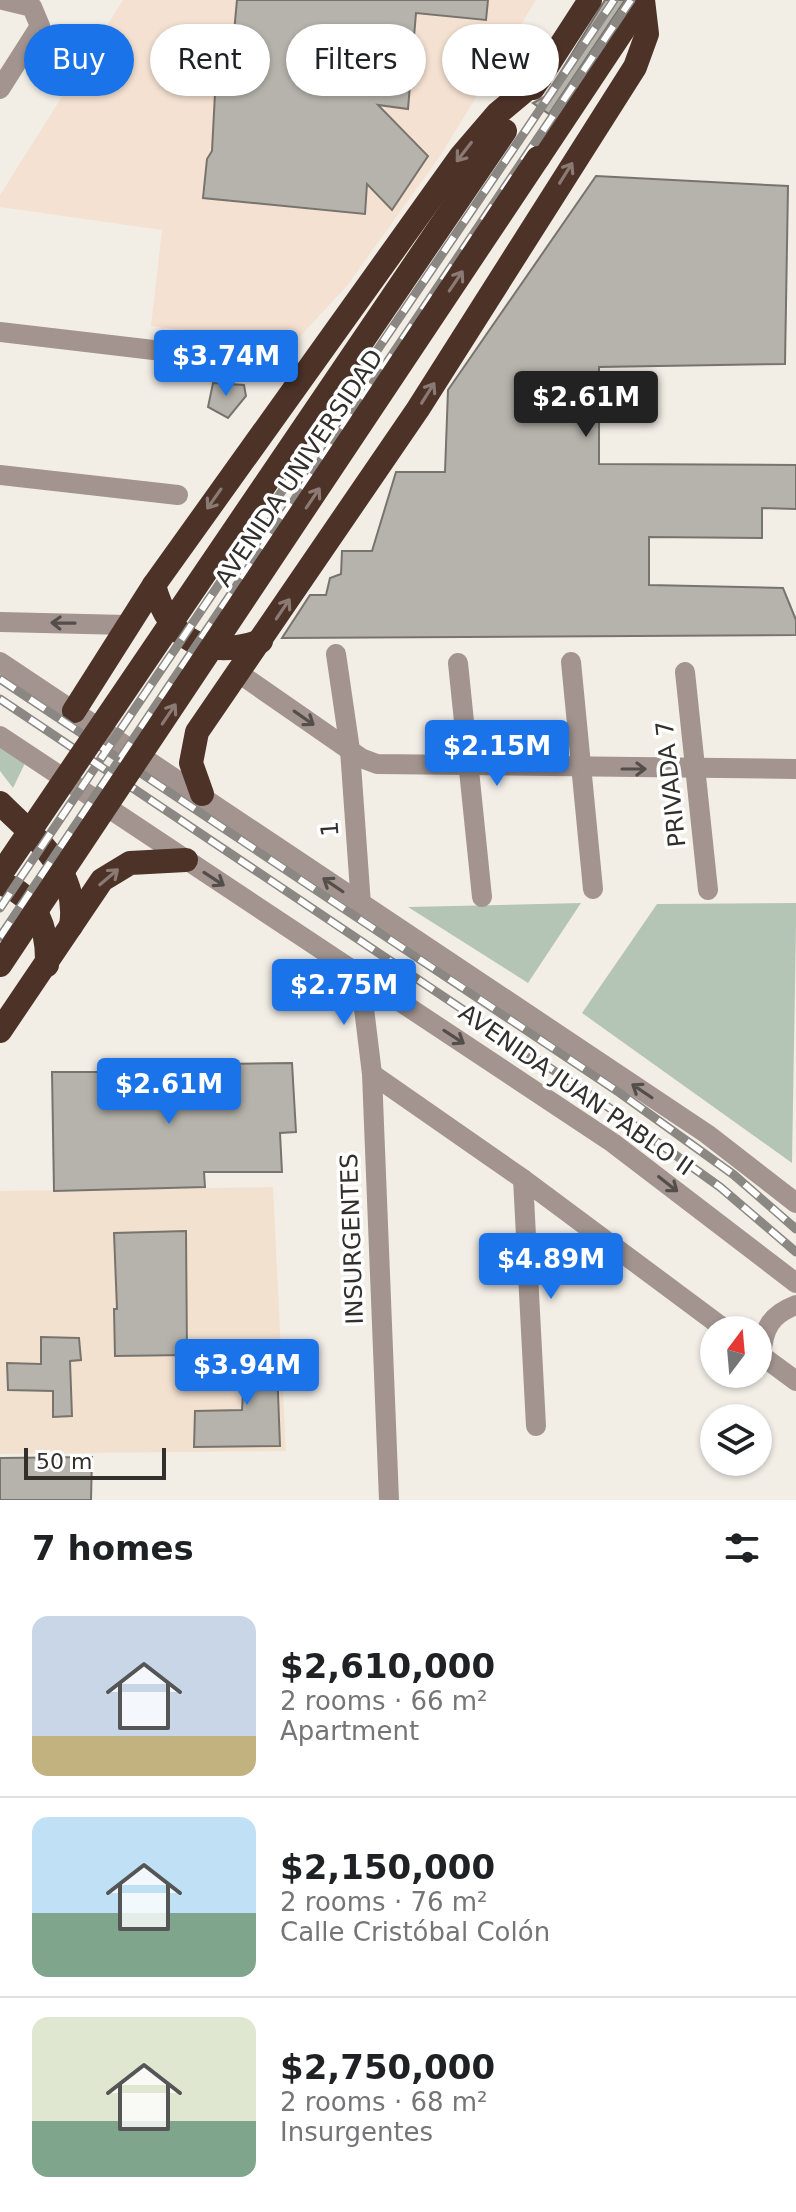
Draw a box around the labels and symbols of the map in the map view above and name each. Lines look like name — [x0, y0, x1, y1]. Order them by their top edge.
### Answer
one-way arrow — [456, 141, 473, 162]
one-way arrow — [558, 162, 574, 185]
one-way arrow — [448, 271, 465, 293]
pin: $3.74M — [161, 330, 291, 398]
street label: AVENIDA UNIVERSIDAD — [209, 344, 389, 592]
pin: $2.61M — [521, 371, 651, 439]
one-way arrow — [420, 382, 436, 405]
one-way arrow — [305, 487, 321, 510]
one-way arrow — [206, 488, 223, 510]
one-way arrow — [275, 598, 291, 621]
one-way arrow — [50, 616, 77, 631]
one-way arrow — [160, 704, 177, 726]
one-way arrow — [292, 710, 314, 726]
street label: PRIVADA 7 — [650, 719, 692, 849]
pin: $2.15M — [432, 720, 562, 788]
one-way arrow — [620, 761, 647, 777]
street label: 1 — [316, 820, 344, 838]
one-way arrow — [99, 868, 120, 886]
one-way arrow — [202, 870, 224, 887]
one-way arrow — [322, 877, 344, 893]
pin: $2.75M — [279, 959, 409, 1027]
street label: AVENIDA JUAN PABLO II — [454, 998, 698, 1182]
one-way arrow — [442, 1029, 464, 1046]
pin: $2.61M — [104, 1058, 234, 1126]
one-way arrow — [632, 1083, 654, 1100]
street label: INSURGENTES — [335, 1153, 369, 1325]
one-way arrow — [657, 1176, 678, 1193]
pin: $4.89M — [486, 1233, 616, 1301]
north arrow — [700, 1316, 772, 1388]
pin: $3.94M — [182, 1339, 312, 1407]
scale bar — [24, 1444, 166, 1480]

